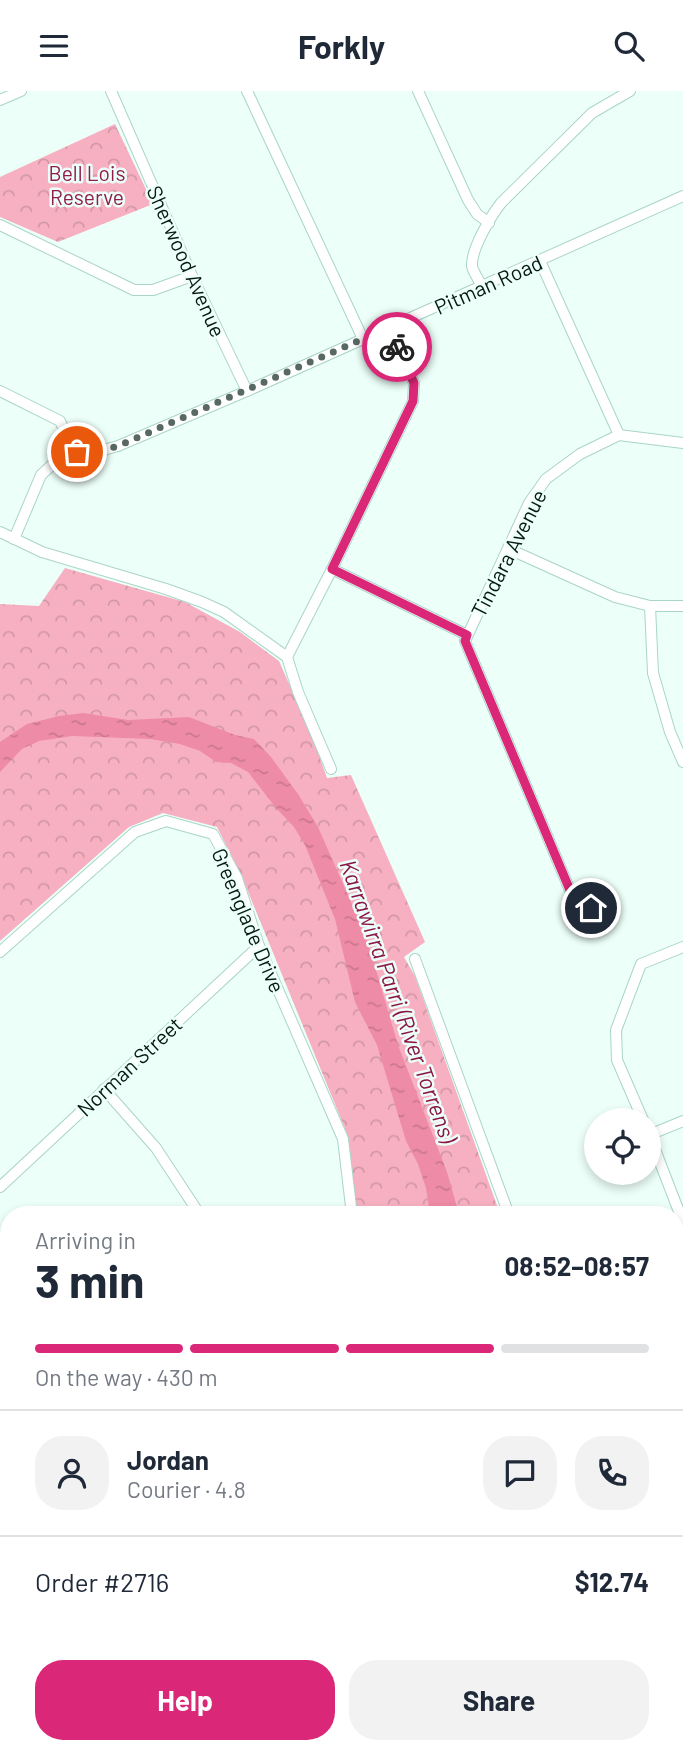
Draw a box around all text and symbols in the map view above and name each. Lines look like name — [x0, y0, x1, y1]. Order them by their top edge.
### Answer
icon: menu — [35, 27, 73, 65]
text: Forkly — [298, 27, 385, 65]
icon: search — [610, 27, 648, 65]
park label: Bell Lois Reserve — [48, 160, 126, 209]
street label: Sherwood Avenue — [142, 181, 232, 341]
street label: Pitman Road — [430, 249, 546, 319]
courier — [362, 312, 432, 382]
icon: bike — [378, 328, 416, 366]
pin — [47, 422, 107, 482]
icon: bag — [58, 433, 96, 471]
street label: Tindara Avenue — [465, 485, 551, 621]
street label: Greenglade Drive — [207, 844, 291, 996]
water label: Karrawirra Parri (River Torrens) — [335, 856, 464, 1148]
pin — [561, 878, 621, 938]
icon: home — [572, 889, 610, 927]
street label: Norman Street — [71, 1011, 187, 1121]
map controls — [584, 1108, 661, 1185]
button: locate — [584, 1108, 661, 1185]
text: Arriving in — [35, 1226, 136, 1254]
text: 08:52–08:57 — [504, 1250, 649, 1281]
text: 3 min — [35, 1252, 144, 1307]
text: On the way · 430 m — [35, 1363, 217, 1391]
button: person — [35, 1436, 109, 1510]
button: chat — [483, 1436, 557, 1510]
button: phone — [575, 1436, 649, 1510]
text: Jordan — [127, 1444, 209, 1475]
text: Courier · 4.8 — [127, 1475, 246, 1503]
text: Order #2716 — [35, 1566, 169, 1597]
text: $12.74 — [575, 1566, 649, 1597]
button: Help — [35, 1660, 335, 1740]
button: Share — [349, 1660, 649, 1740]

